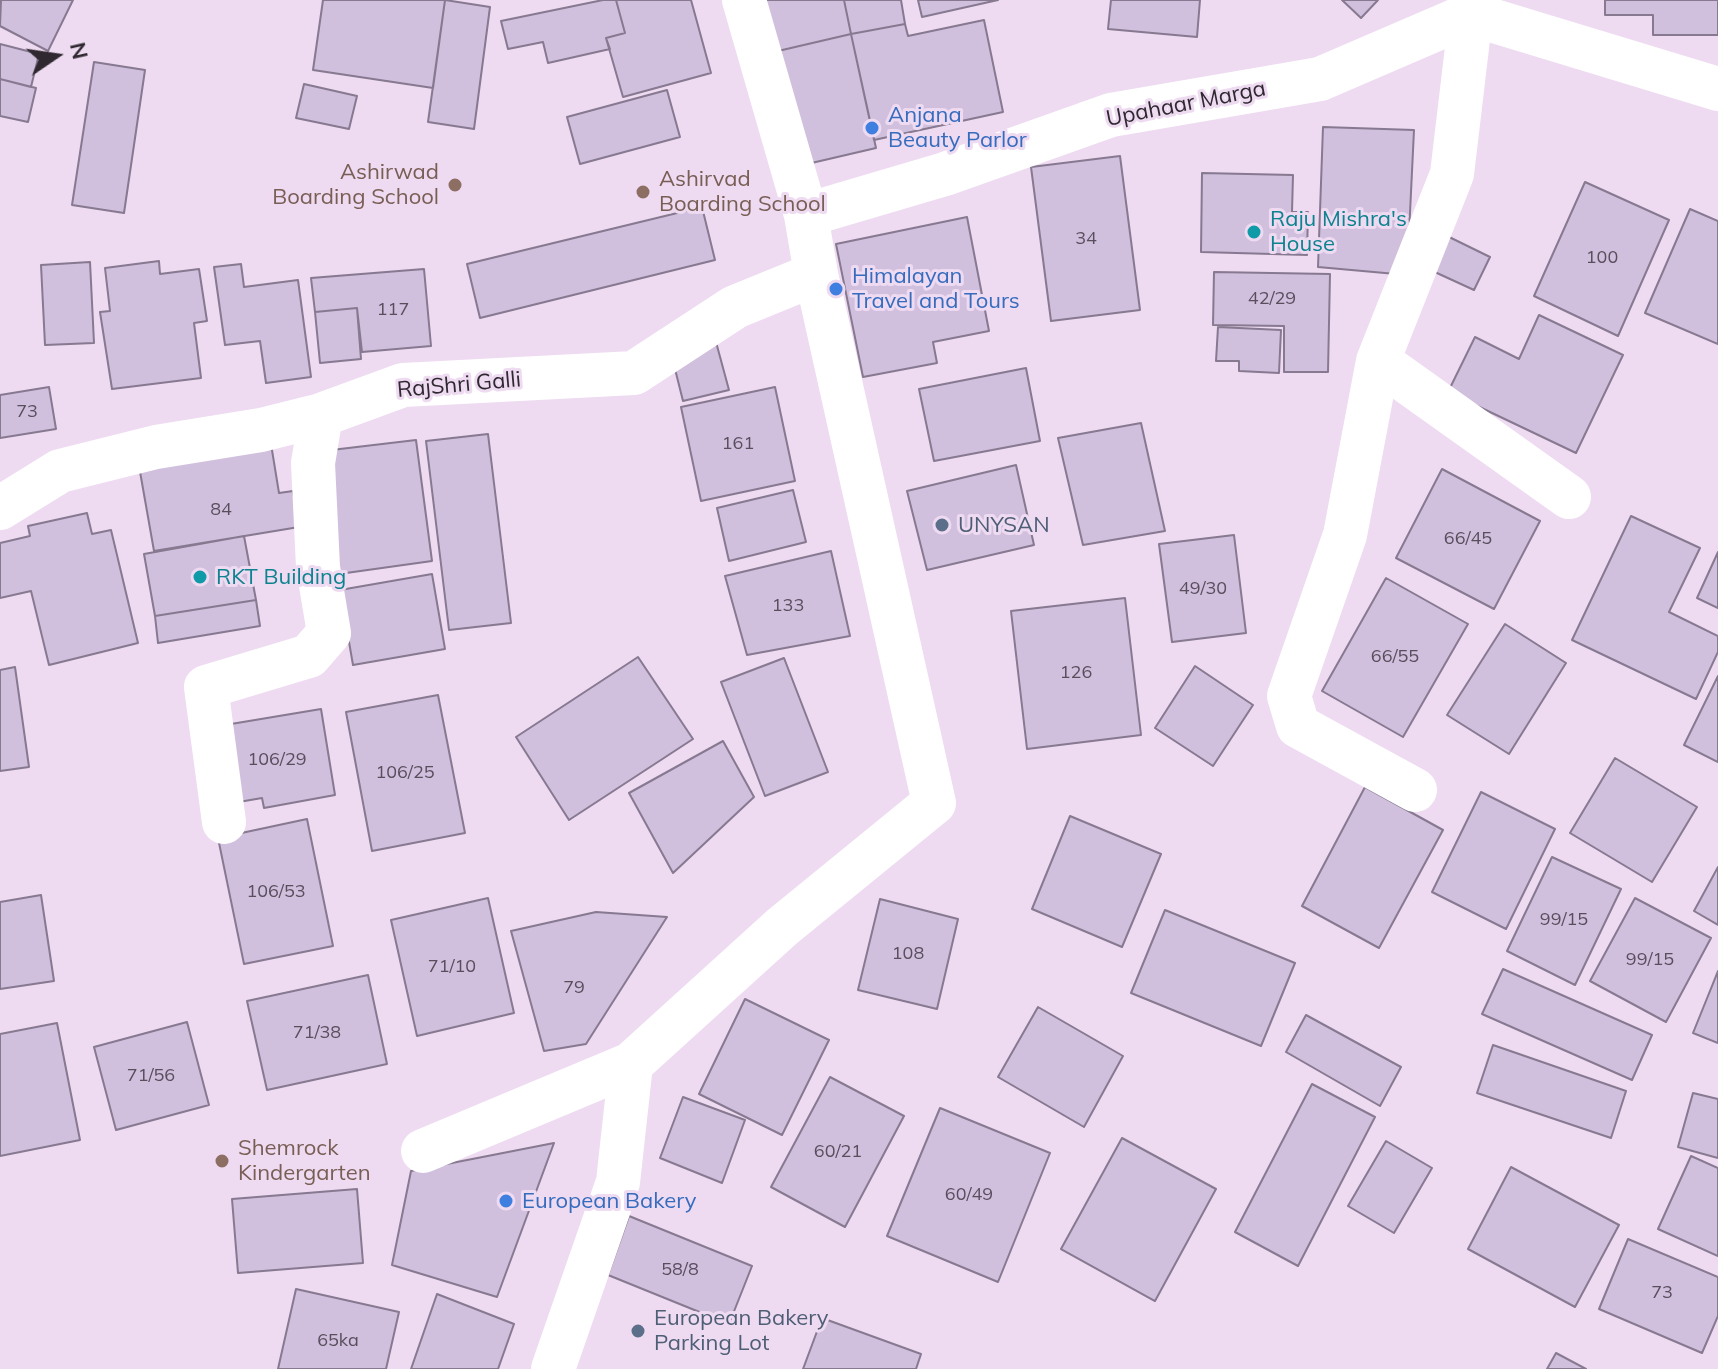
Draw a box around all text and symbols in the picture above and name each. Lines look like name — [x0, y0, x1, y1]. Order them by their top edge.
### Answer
north arrow — [16, 16, 96, 96]
text: N — [64, 39, 95, 62]
street label: Upahaar Marga — [1104, 76, 1268, 132]
place label: Anjana Beauty Parlor — [888, 102, 1027, 154]
marker: Anjana Beauty Parlor — [863, 119, 881, 137]
place label: Ashirwad Boarding School — [272, 159, 439, 210]
place label: Ashirvad Boarding School — [659, 166, 826, 218]
marker: Ashirwad Boarding School — [446, 176, 464, 194]
marker: Ashirvad Boarding School — [634, 183, 652, 201]
place label: Raju Mishra's House — [1270, 206, 1407, 258]
marker: Raju Mishra's House — [1245, 223, 1263, 241]
house number: 34 — [1075, 228, 1097, 250]
house number: 100 — [1586, 247, 1618, 269]
place label: Himalayan Travel and Tours — [852, 263, 1020, 314]
marker: Himalayan Travel and Tours — [827, 280, 845, 298]
house number: 42/29 — [1248, 288, 1296, 310]
house number: 117 — [377, 299, 409, 321]
street label: RajShri Galli — [396, 366, 522, 404]
house number: 73 — [16, 401, 38, 423]
house number: 161 — [722, 433, 754, 455]
house number: 84 — [210, 499, 232, 521]
place label: UNYSAN — [958, 512, 1050, 538]
marker: UNYSAN — [933, 516, 951, 534]
house number: 66/45 — [1444, 528, 1492, 550]
place label: RKT Building — [216, 564, 346, 590]
marker: RKT Building — [191, 568, 209, 586]
house number: 49/30 — [1179, 578, 1227, 600]
house number: 133 — [772, 595, 804, 617]
house number: 66/55 — [1371, 646, 1419, 668]
house number: 126 — [1060, 662, 1092, 684]
house number: 106/29 — [247, 749, 307, 771]
house number: 106/25 — [375, 762, 435, 784]
house number: 106/53 — [246, 881, 306, 903]
house number: 99/15 — [1540, 909, 1588, 931]
house number: 108 — [892, 943, 924, 965]
house number: 99/15 — [1626, 949, 1674, 971]
house number: 71/10 — [428, 956, 476, 978]
house number: 79 — [563, 977, 585, 999]
house number: 71/38 — [293, 1022, 341, 1044]
house number: 71/56 — [127, 1065, 175, 1087]
place label: Shemrock Kindergarten — [238, 1135, 371, 1186]
house number: 60/21 — [814, 1141, 862, 1163]
marker: Shemrock Kindergarten — [213, 1152, 231, 1170]
house number: 60/49 — [945, 1184, 993, 1206]
place label: European Bakery — [522, 1188, 697, 1214]
marker: European Bakery — [497, 1192, 515, 1210]
house number: 58/8 — [661, 1259, 699, 1281]
house number: 73 — [1651, 1282, 1673, 1304]
place label: European Bakery Parking Lot — [654, 1305, 829, 1356]
marker: European Bakery Parking Lot — [629, 1322, 647, 1340]
house number: 65ka — [317, 1330, 359, 1352]

